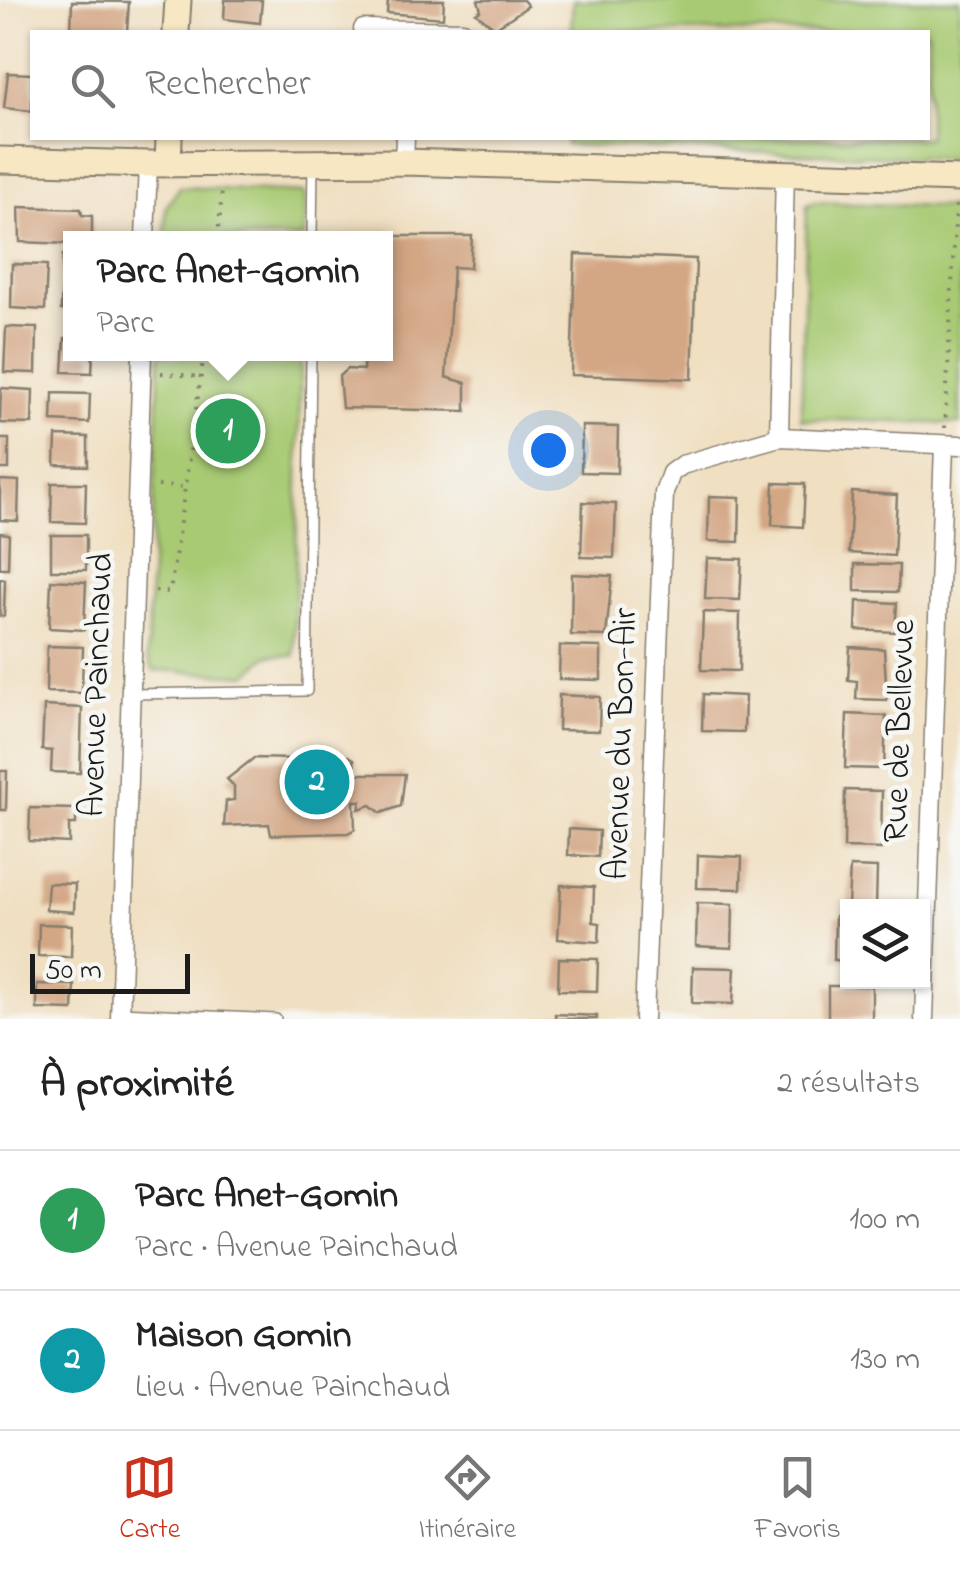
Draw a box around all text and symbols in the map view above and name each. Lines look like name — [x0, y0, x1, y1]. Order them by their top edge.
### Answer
search box — [30, 30, 930, 140]
text: Rechercher — [145, 57, 311, 113]
icon: search — [65, 58, 120, 113]
popup — [63, 231, 393, 361]
text: Parc Anet-Gomin — [96, 245, 360, 301]
text: Parc — [96, 301, 154, 348]
pin: 1 — [196, 394, 260, 468]
your location — [523, 425, 574, 476]
street label: Avenue Painchaud — [68, 552, 128, 818]
street label: Avenue du Bon-Air — [592, 607, 652, 881]
street label: Rue de Bellevue — [872, 618, 930, 844]
pin: 2 — [284, 744, 350, 820]
map controls — [840, 899, 930, 989]
button: layers — [840, 899, 930, 989]
scale bar — [30, 949, 190, 994]
text: 50 m — [45, 951, 102, 992]
text: À proximité — [40, 1054, 234, 1115]
text: 2 résultats — [777, 1061, 920, 1108]
text: Parc Anet-Gomin — [135, 1169, 398, 1225]
text: 1 — [67, 1197, 78, 1244]
text: 100 m — [849, 1197, 920, 1244]
text: Parc · Avenue Painchaud — [135, 1225, 458, 1272]
text: Maison Gomin — [135, 1309, 351, 1365]
text: 2 — [65, 1337, 80, 1384]
text: 130 m — [850, 1337, 920, 1384]
text: Lieu · Avenue Painchaud — [135, 1365, 450, 1412]
tab: Carte — [119, 1450, 180, 1551]
tab: Itinéraire — [419, 1450, 516, 1551]
tab: Favoris — [754, 1450, 841, 1551]

